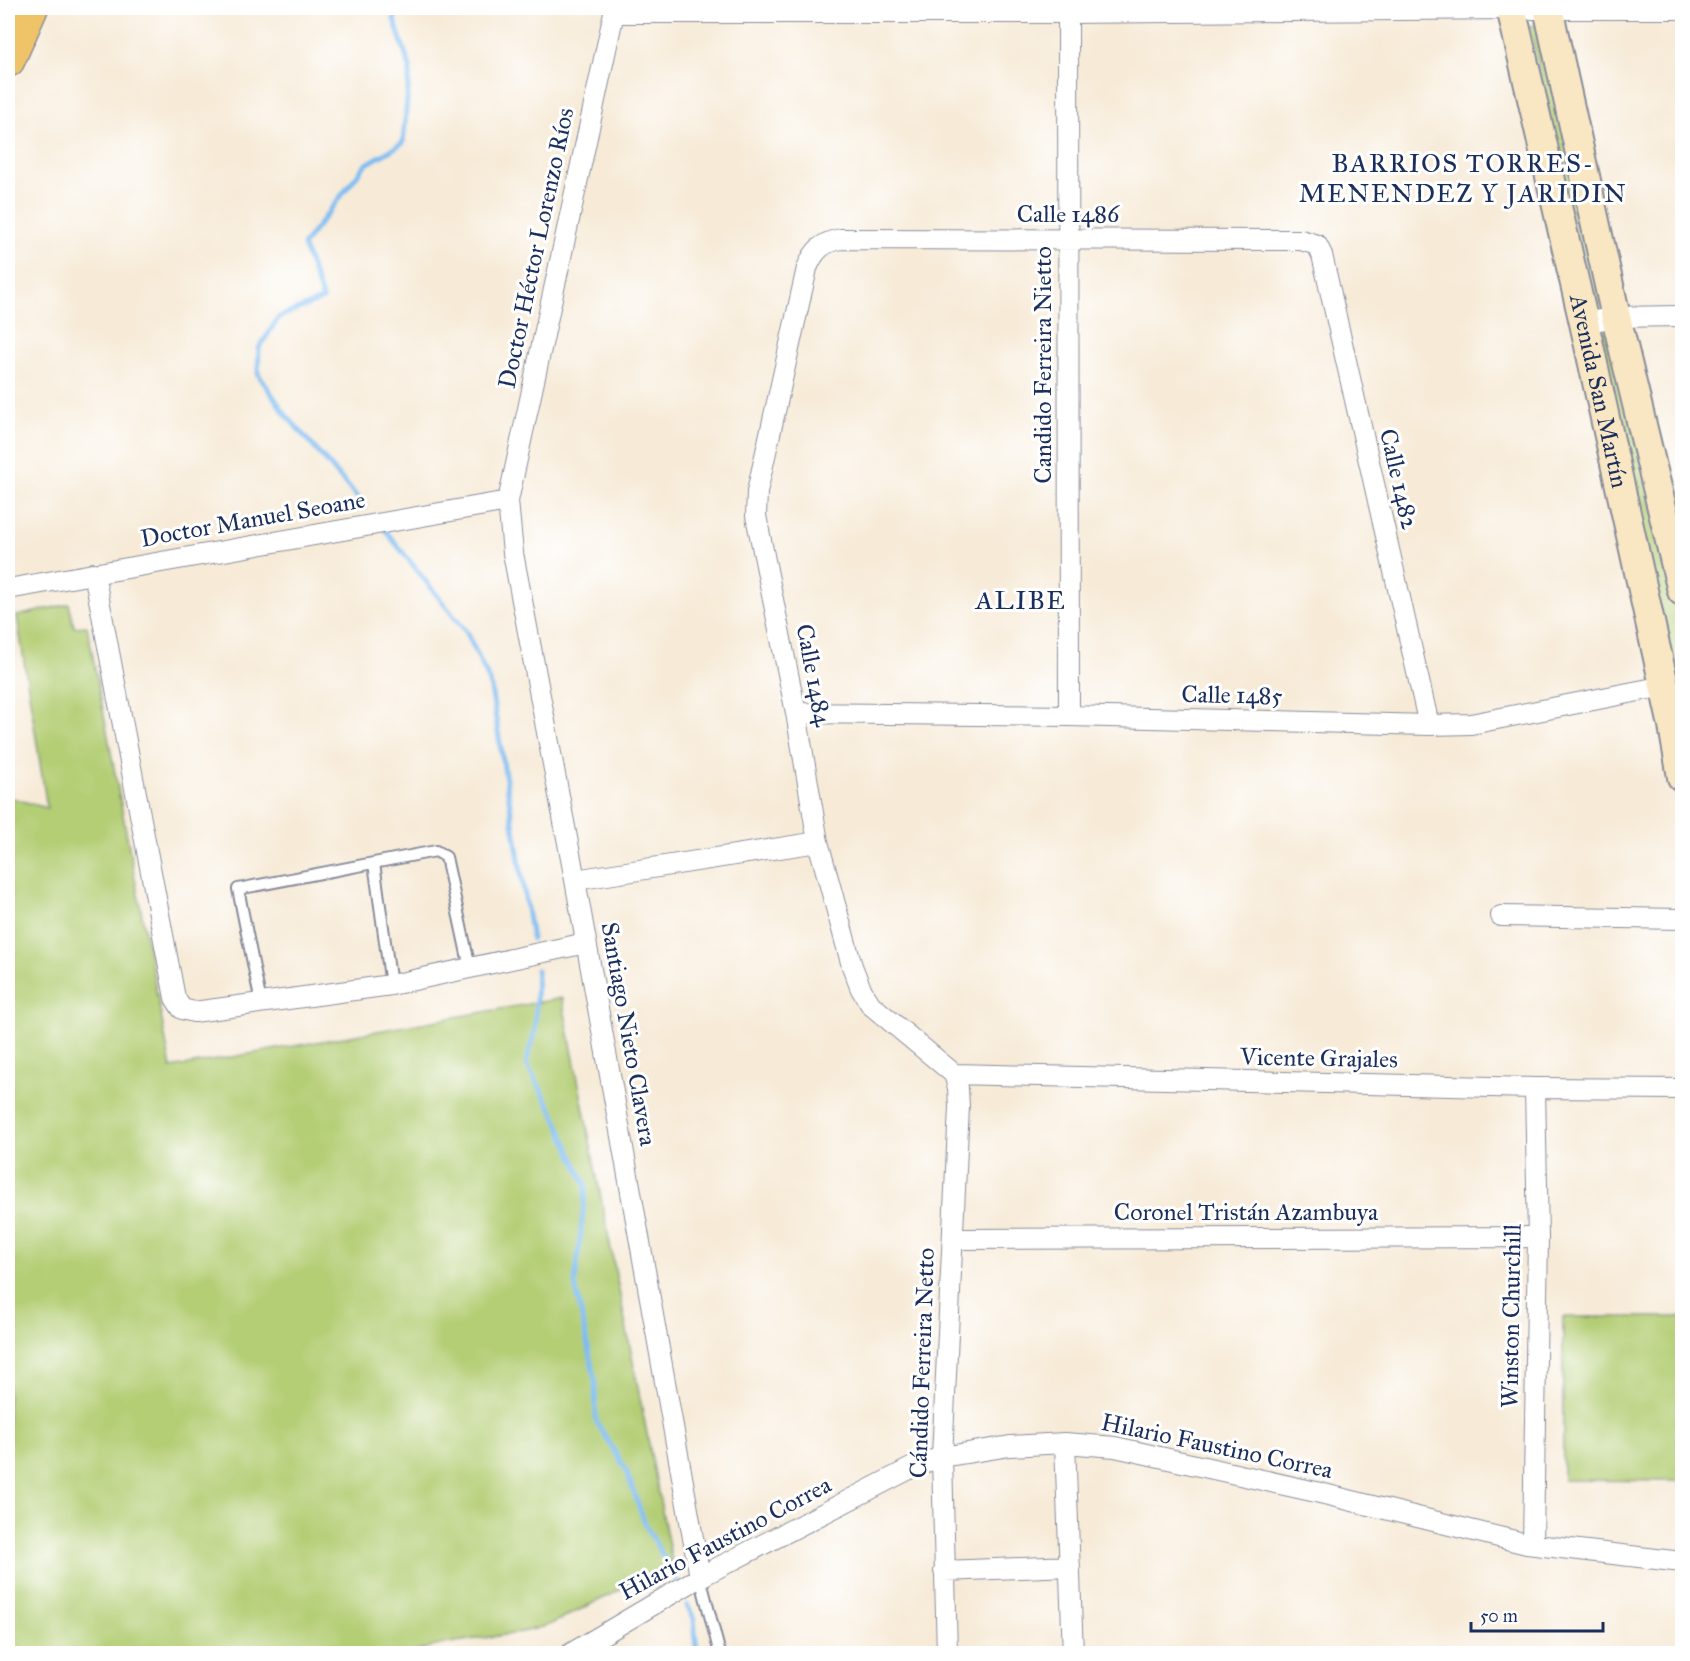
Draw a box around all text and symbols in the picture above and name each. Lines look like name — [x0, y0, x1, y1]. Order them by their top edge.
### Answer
street label: Doctor Héctor Lorenzo Ríos — [492, 105, 580, 391]
district label: BARRIOS TORRES- MENENDEZ Y JARIDIN — [1299, 147, 1627, 209]
street label: Calle 1486 — [1017, 199, 1120, 229]
street label: Candido Ferreira Nietto — [1028, 246, 1058, 484]
street label: Avenida San Martín — [1563, 290, 1635, 491]
street label: Calle 1482 — [1373, 426, 1425, 532]
street label: Doctor Manuel Seoane — [138, 484, 368, 554]
district label: ALIBE — [975, 584, 1066, 616]
street label: Calle 1484 — [789, 621, 839, 729]
street label: Calle 1485 — [1181, 679, 1283, 711]
street label: Santiago Nieto Clavera — [595, 920, 664, 1149]
street label: Vicente Grajales — [1239, 1042, 1398, 1074]
street label: Coronel Tristán Azambuya — [1114, 1197, 1379, 1227]
street label: Winston Churchill — [1494, 1223, 1528, 1408]
street label: Cándido Ferreira Netto — [903, 1247, 941, 1479]
street label: Hilario Faustino Correa — [1099, 1407, 1336, 1485]
street label: Hilario Faustino Correa — [614, 1469, 837, 1607]
scale bar — [1471, 1595, 1603, 1633]
text: 50 m — [1480, 1605, 1518, 1627]

